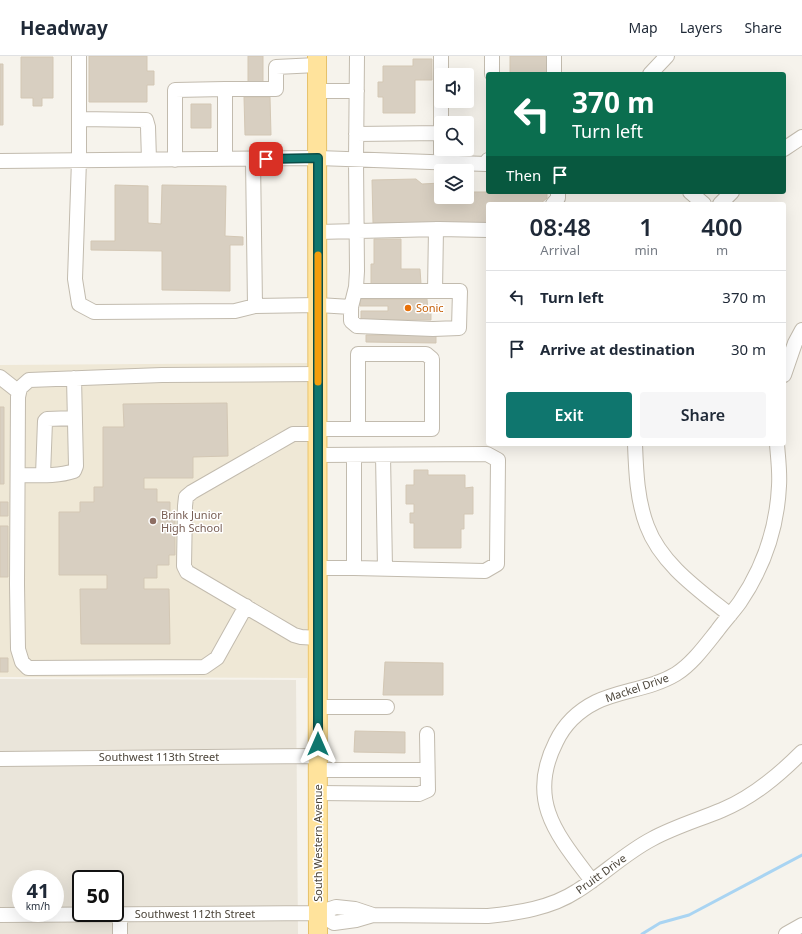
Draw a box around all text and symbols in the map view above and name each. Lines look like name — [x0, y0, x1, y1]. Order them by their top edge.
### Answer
text: Headway — [20, 15, 108, 41]
text: Map — [629, 18, 658, 37]
text: Layers — [680, 18, 722, 37]
text: Share — [744, 18, 782, 37]
map controls — [434, 68, 474, 204]
button: sound — [434, 68, 474, 108]
text: 370 m — [572, 83, 655, 121]
icon: left — [506, 88, 558, 140]
button: search — [434, 116, 474, 156]
text: Turn left — [572, 119, 643, 143]
pin — [249, 142, 283, 176]
icon: arrive — [255, 148, 277, 170]
button: layers — [434, 164, 474, 204]
icon: arrive — [549, 164, 571, 186]
text: Then — [506, 165, 541, 185]
text: 08:48 — [529, 210, 591, 243]
text: 1 — [639, 210, 653, 243]
text: 400 — [701, 210, 743, 243]
text: Arrival — [540, 241, 580, 259]
text: min — [634, 241, 658, 259]
text: m — [716, 241, 728, 259]
icon: left — [506, 286, 528, 308]
text: Turn left — [540, 287, 604, 307]
text: 370 m — [722, 287, 766, 307]
place label: Sonic — [416, 300, 444, 315]
marker: Sonic — [403, 303, 413, 313]
icon: arrive — [506, 338, 528, 360]
text: Arrive at destination — [540, 339, 695, 359]
text: 30 m — [731, 339, 766, 359]
button: Exit — [506, 392, 632, 438]
button: Share — [640, 392, 766, 438]
place label: Brink Junior High School — [161, 507, 223, 535]
marker: Brink Junior High School — [148, 516, 158, 526]
street label: Mackel Drive — [603, 670, 671, 705]
position arrow — [297, 723, 339, 765]
street label: Southwest 113th Street — [99, 749, 219, 764]
street label: South Western Avenue — [310, 784, 325, 902]
street label: Pruitt Drive — [572, 850, 629, 897]
speed limit sign: 50 — [72, 870, 124, 922]
text: 41 — [27, 877, 49, 904]
text: km/h — [26, 899, 50, 913]
street label: Southwest 112th Street — [135, 906, 255, 921]

